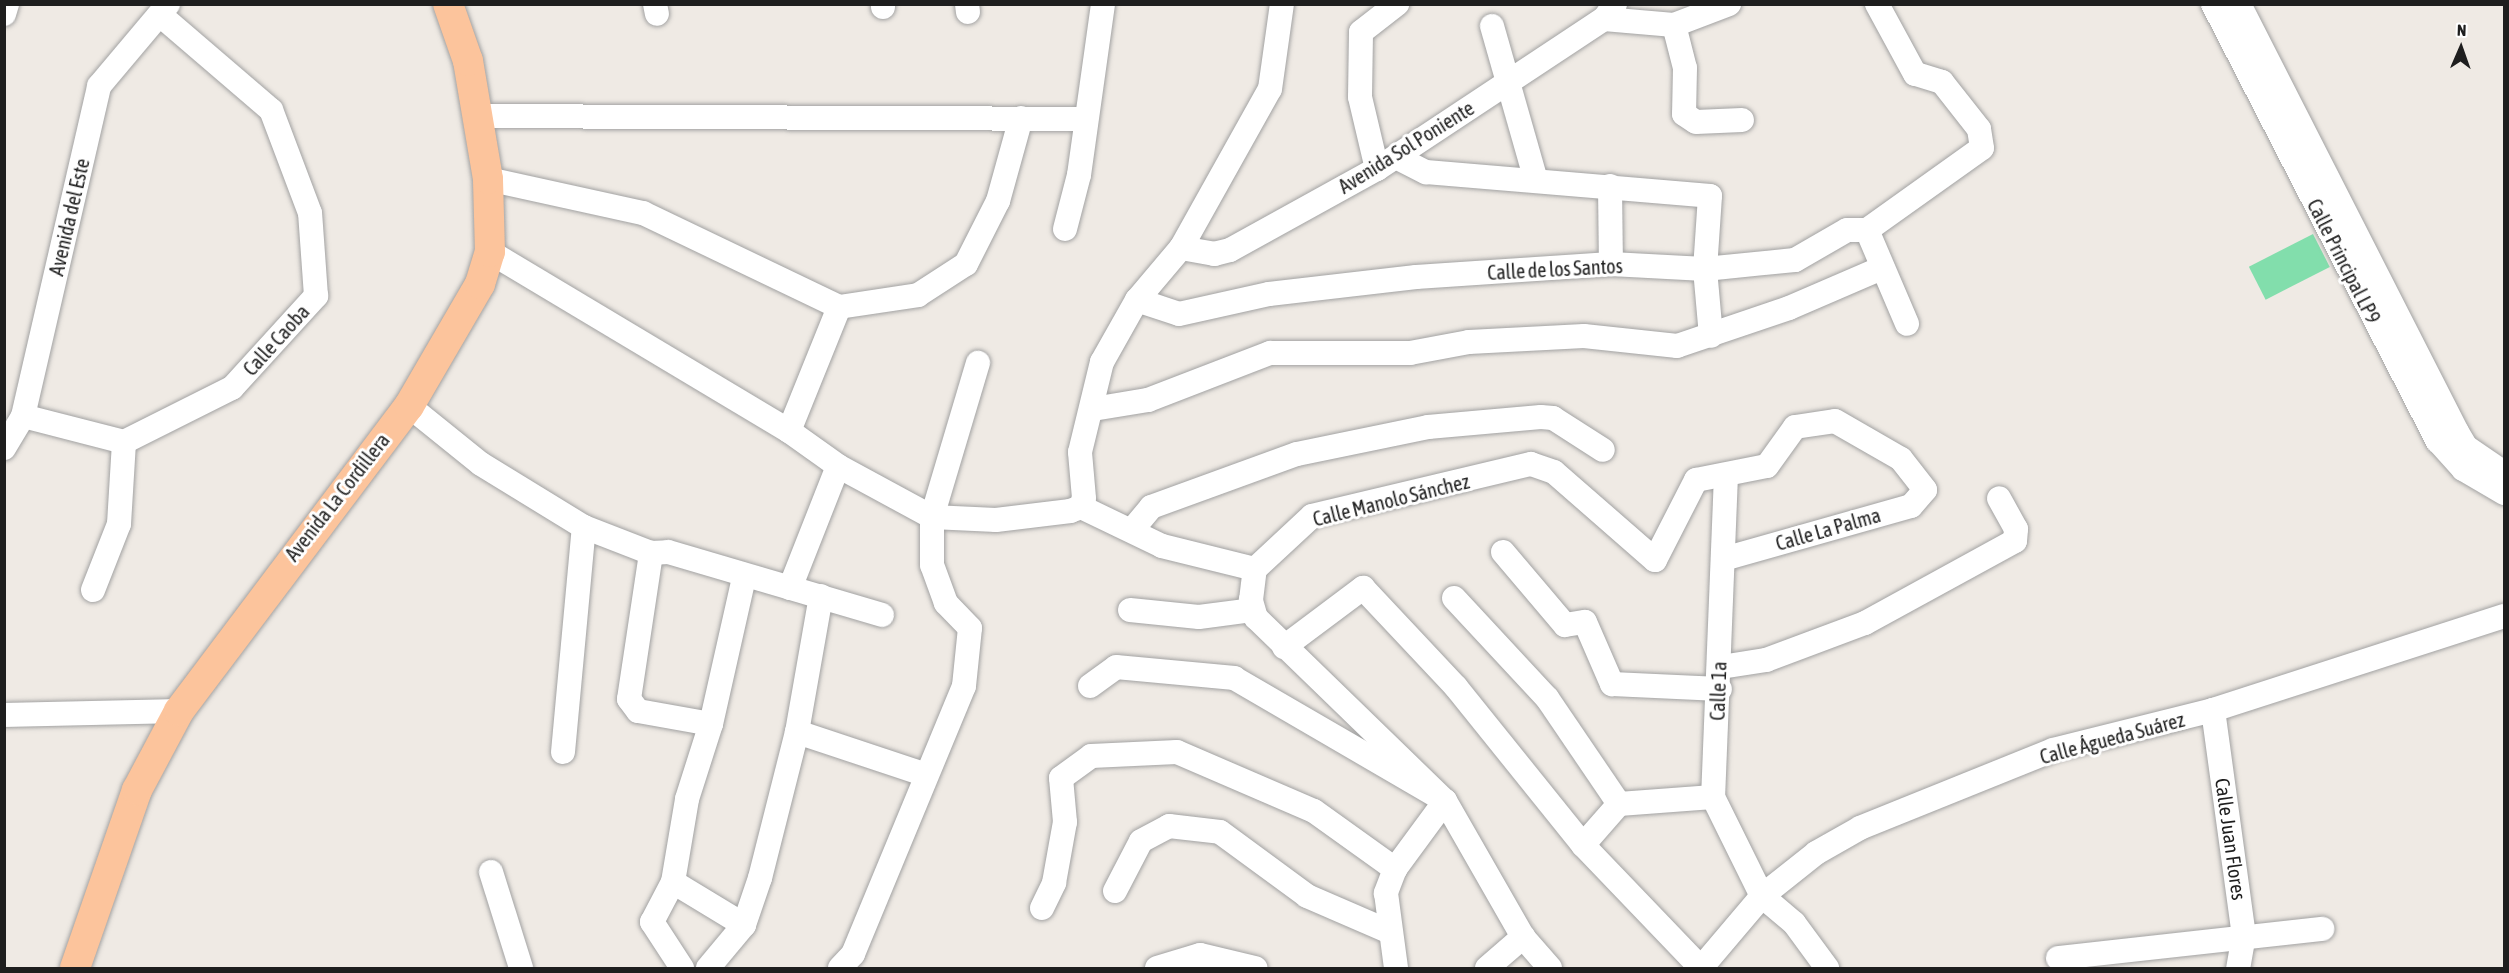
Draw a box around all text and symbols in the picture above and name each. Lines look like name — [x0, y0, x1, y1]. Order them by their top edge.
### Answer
north arrow — [2431, 18, 2491, 78]
text: N — [2457, 21, 2467, 39]
street label: Avenida Sol Poniente — [1334, 96, 1478, 198]
street label: Avenida del Este — [44, 156, 94, 278]
street label: Calle Principal LP9 — [2302, 195, 2386, 327]
street label: Calle de los Santos — [1487, 253, 1623, 285]
street label: Calle Caoba — [238, 300, 314, 380]
street label: Avenida La Cordillera — [280, 428, 394, 566]
street label: Calle Manolo Sánchez — [1310, 469, 1472, 531]
street label: Calle La Palma — [1773, 503, 1883, 555]
street label: Calle 1a — [1705, 661, 1731, 721]
street label: Calle Águeda Suárez — [2037, 707, 2187, 769]
street label: Calle Juan Flores — [2211, 776, 2251, 902]

